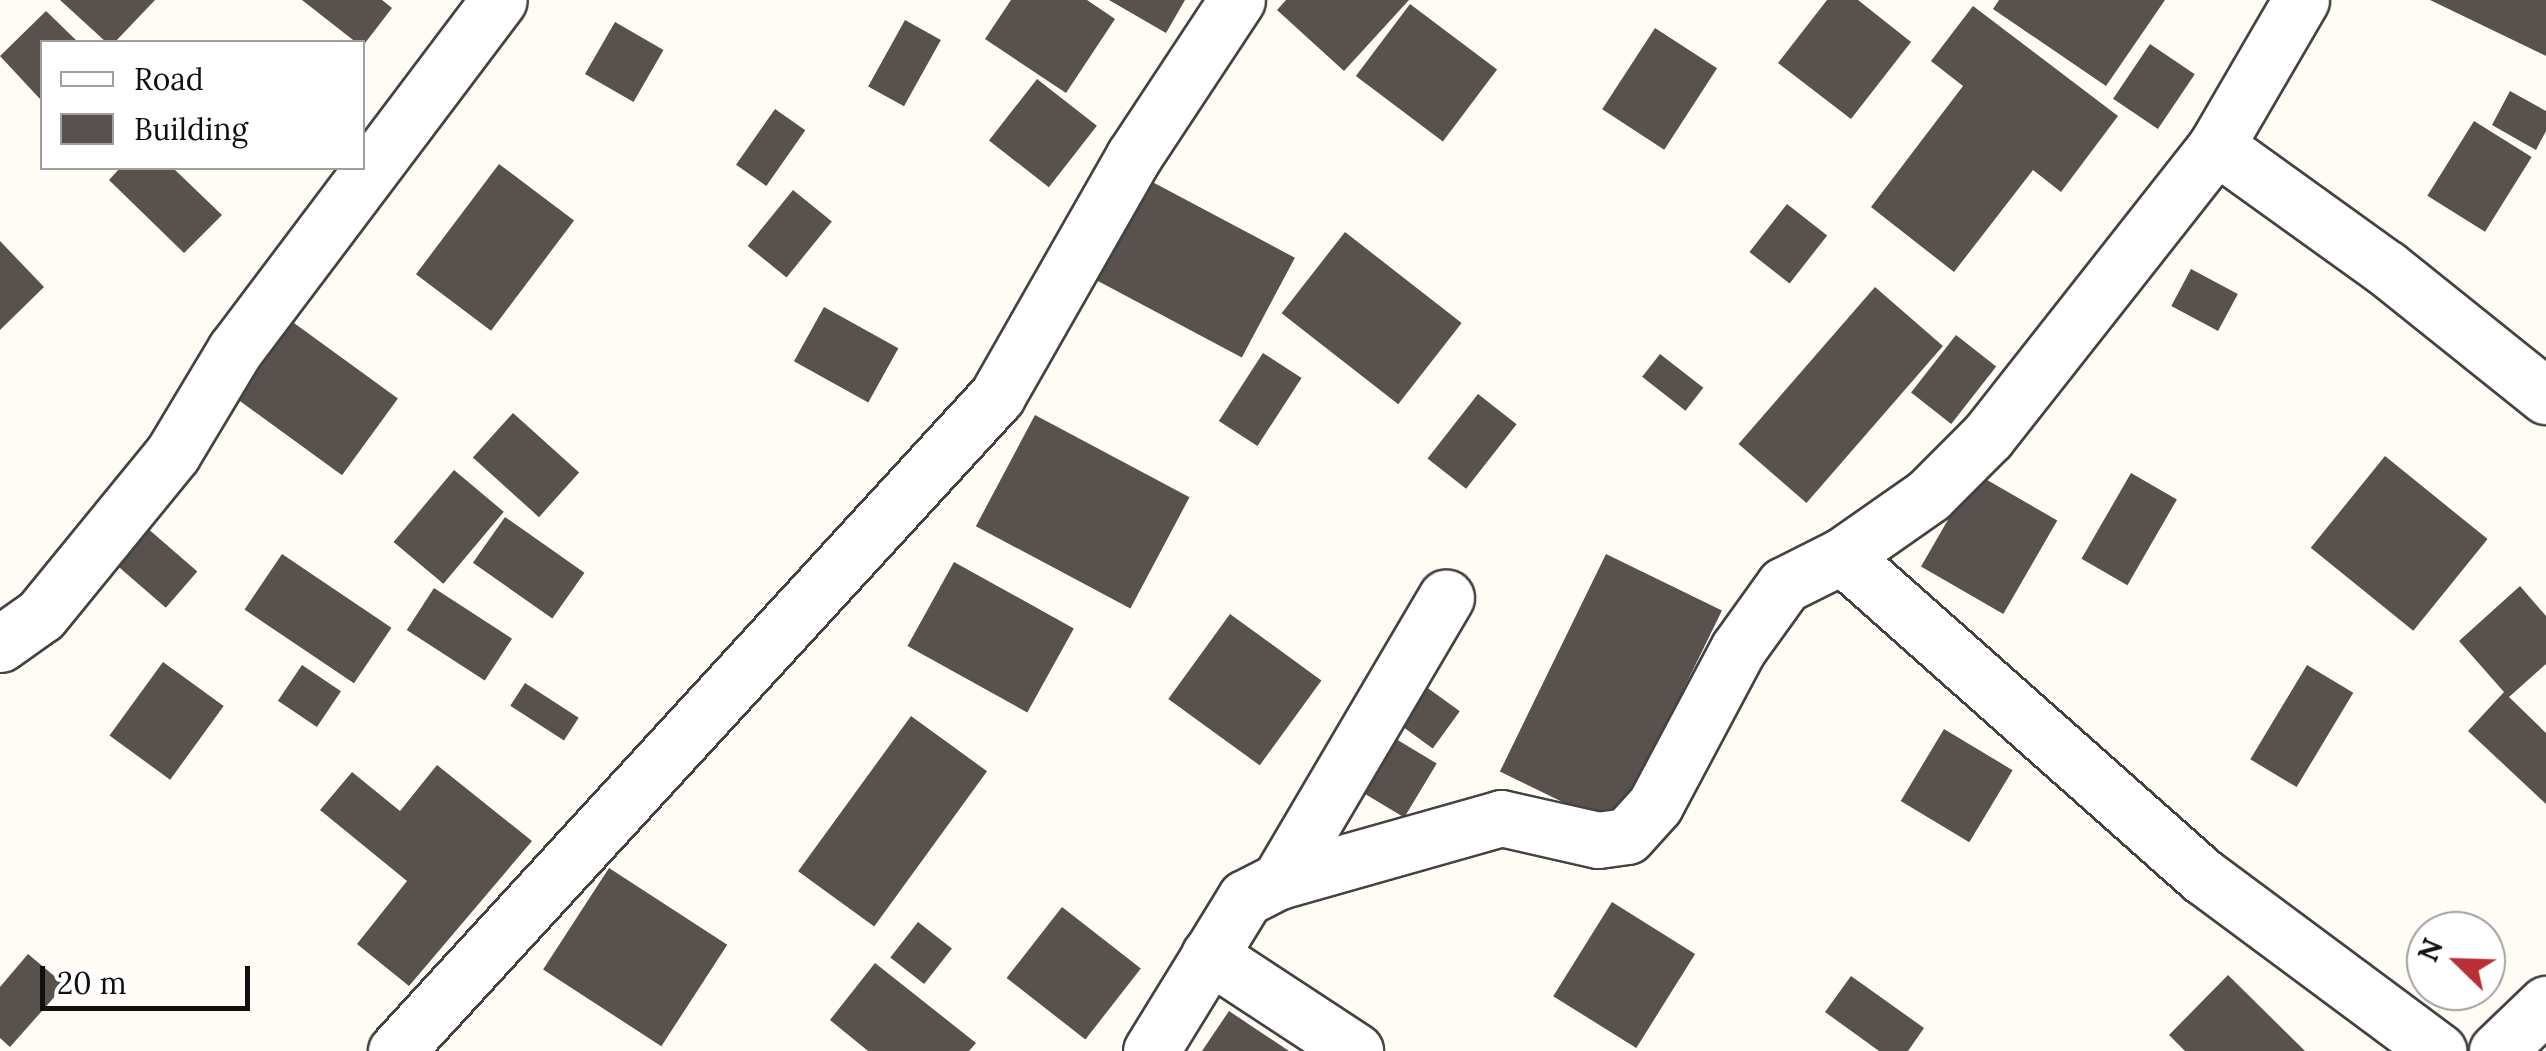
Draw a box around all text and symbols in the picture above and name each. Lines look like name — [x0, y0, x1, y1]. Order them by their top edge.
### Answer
legend — [40, 40, 365, 170]
text: Road — [134, 60, 204, 98]
text: Building — [134, 110, 248, 148]
north arrow — [2406, 911, 2506, 1011]
text: N — [2409, 933, 2451, 967]
scale bar — [45, 946, 255, 1008]
text: 20 m — [57, 964, 126, 1002]

